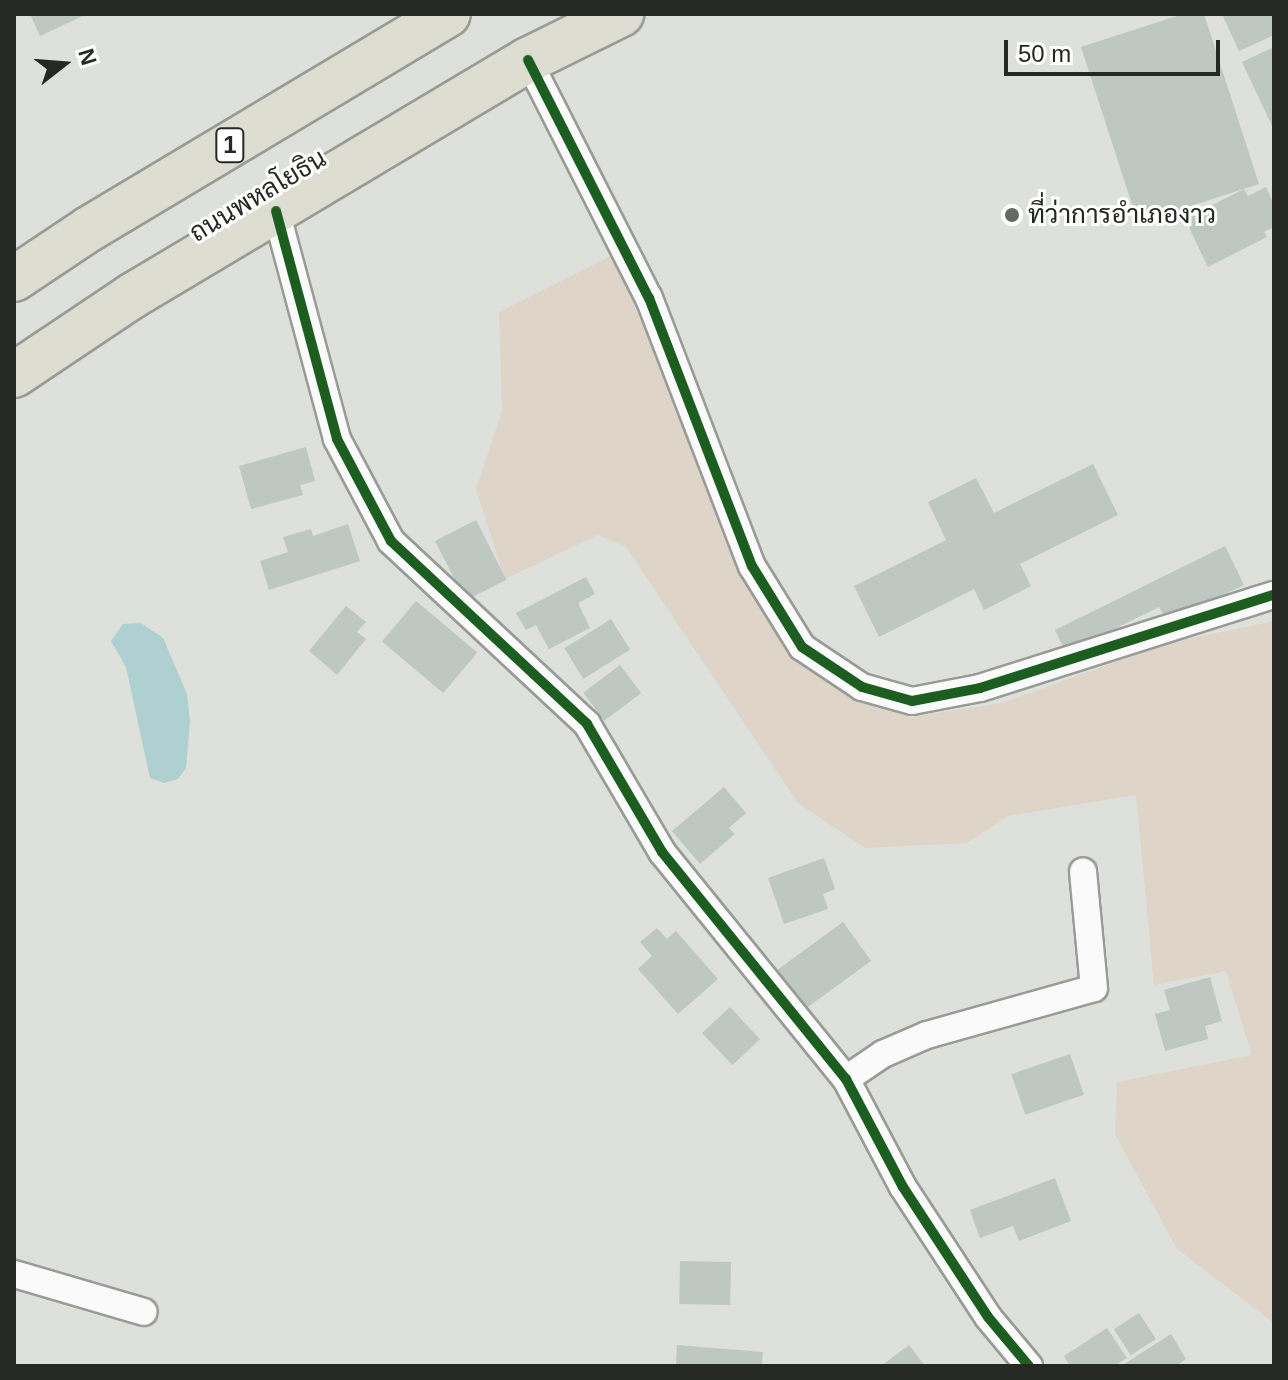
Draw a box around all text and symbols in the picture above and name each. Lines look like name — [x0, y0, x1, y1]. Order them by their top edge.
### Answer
north arrow — [24, 24, 104, 104]
scale bar — [1008, 24, 1224, 74]
text: 50 m — [1018, 40, 1071, 67]
text: N — [73, 46, 102, 68]
road number: 1 — [214, 125, 246, 165]
street label: ถนนพหลโยธิน — [184, 143, 332, 249]
place label: ที่ว่าการอำเภองาว — [1028, 199, 1216, 231]
marker: ที่ว่าการอำเภองาว — [1003, 206, 1021, 224]

